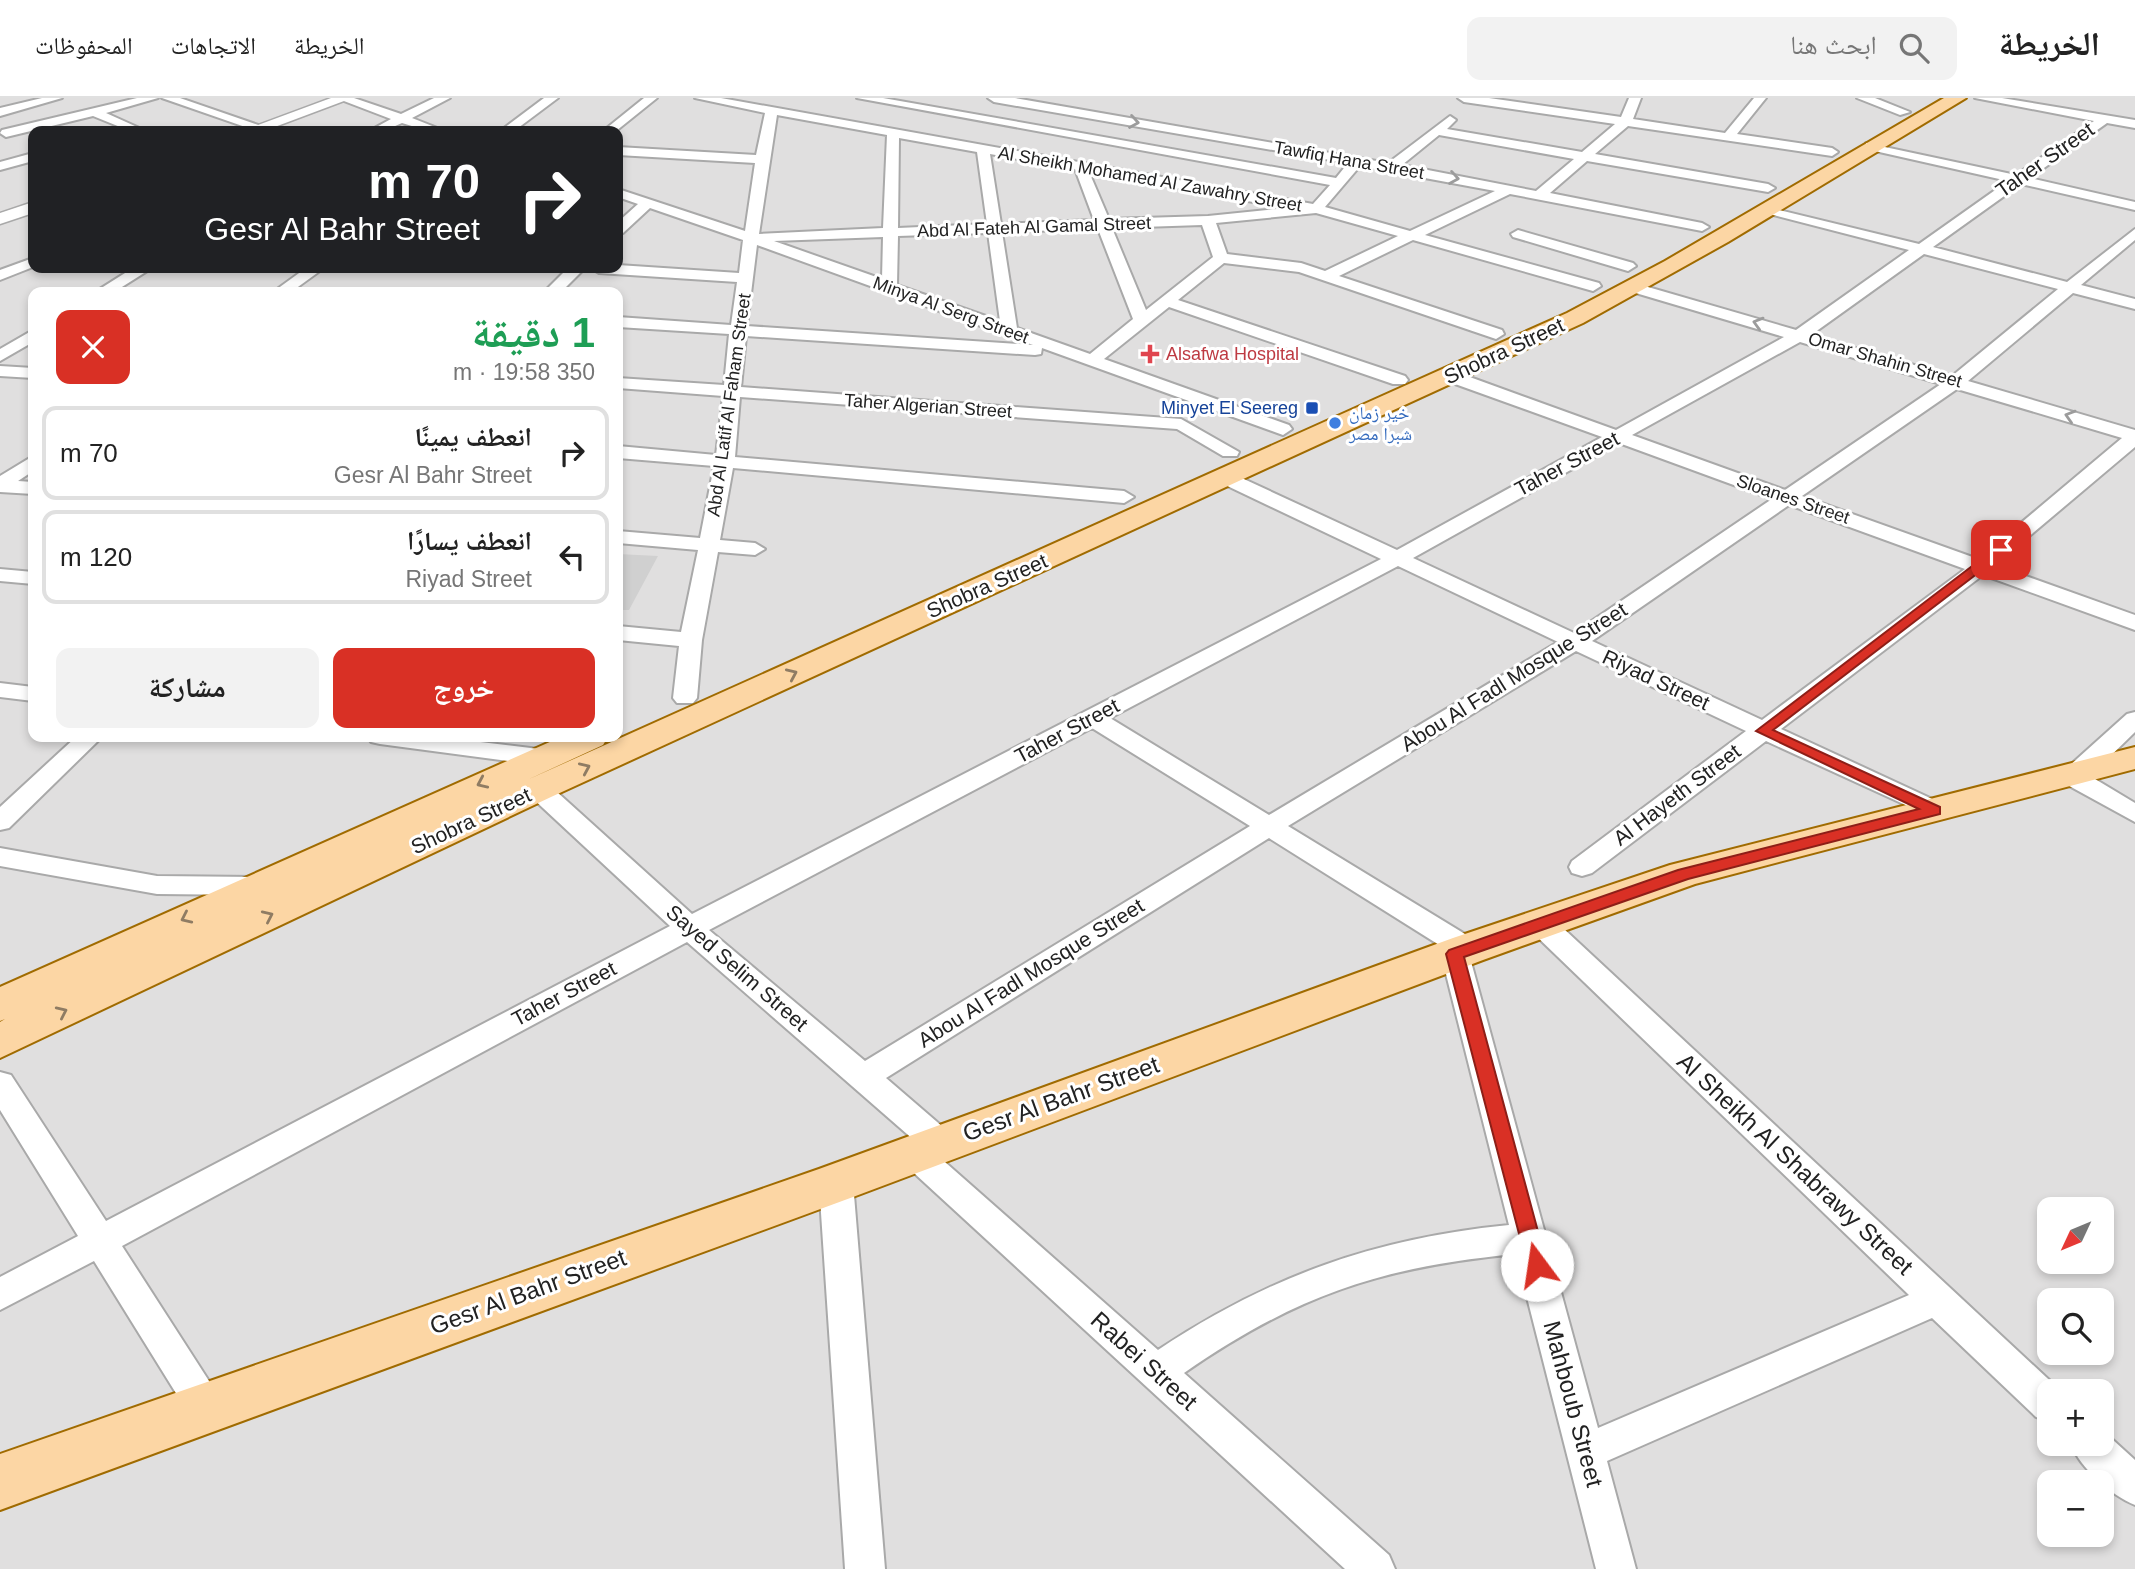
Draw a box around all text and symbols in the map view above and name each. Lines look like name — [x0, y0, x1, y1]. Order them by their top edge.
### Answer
search box — [1467, 17, 1957, 80]
text: الخريطة — [1999, 25, 2100, 62]
icon: search — [1895, 29, 1933, 67]
text: ابحث هنا — [1790, 30, 1877, 60]
text: المحفوظات — [35, 32, 133, 59]
text: الاتجاهات — [171, 32, 256, 59]
text: الخريطة — [294, 32, 365, 59]
one-way arrow — [1128, 114, 1140, 129]
street label: Taher Street — [1991, 117, 2098, 202]
street label: Tawfiq Hana Street — [1272, 137, 1426, 183]
street label: Al Sheikh Mohamed Al Zawahry Street — [997, 142, 1303, 216]
text: 70 m — [368, 154, 480, 208]
icon: right — [504, 154, 595, 245]
one-way arrow — [1448, 170, 1460, 185]
text: Gesr Al Bahr Street — [204, 211, 480, 247]
street label: Abd Al Fateh Al Gamal Street — [917, 213, 1151, 241]
street label: Minya Al Serg Street — [870, 273, 1032, 347]
street label: Abd Al Latif Al Faham Street — [703, 292, 755, 518]
text: 1 دقيقة — [472, 309, 595, 356]
button: close — [56, 310, 130, 384]
street label: Shobra Street — [1440, 313, 1568, 388]
one-way arrow — [1752, 317, 1764, 332]
street label: Omar Shahin Street — [1806, 328, 1964, 392]
marker: Alsafwa Hospital — [1140, 344, 1160, 364]
place label: Alsafwa Hospital — [1166, 344, 1299, 364]
text: 350 m · 19:58 — [453, 359, 595, 385]
street label: Taher Algerian Street — [843, 390, 1013, 422]
place label: Minyet El Seereg — [1161, 398, 1298, 418]
marker: Minyet El Seereg — [1304, 400, 1320, 416]
place label: خير زمان شبرا مصر — [1348, 403, 1412, 445]
one-way arrow — [2064, 409, 2076, 424]
marker: خير زمان شبرا مصر — [1327, 415, 1343, 431]
text: انعطف يمينًا — [415, 422, 532, 452]
street label: Taher Street — [1511, 426, 1623, 501]
icon: right — [553, 434, 591, 472]
text: 70 m — [60, 438, 118, 468]
text: Gesr Al Bahr Street — [334, 462, 532, 488]
street label: Sloanes Street — [1734, 470, 1852, 528]
pin — [1971, 520, 2031, 580]
text: انعطف يسارًا — [407, 526, 532, 556]
icon: arrive — [1982, 531, 2020, 569]
icon: left — [553, 538, 591, 576]
text: 120 m — [60, 542, 132, 572]
street label: Shobra Street — [923, 549, 1051, 622]
text: Riyad Street — [405, 566, 532, 592]
street label: Abou Al Fadl Mosque Street — [1397, 597, 1631, 756]
street label: Riyad Street — [1599, 645, 1714, 714]
button: مشاركة — [56, 648, 319, 728]
button: خروج — [333, 648, 595, 728]
one-way arrow — [785, 668, 798, 682]
street label: Taher Street — [1011, 693, 1123, 768]
street label: Al Hayeth Street — [1609, 739, 1745, 850]
one-way arrow — [578, 762, 590, 776]
one-way arrow — [477, 775, 489, 789]
street label: Shobra Street — [407, 783, 535, 858]
street label: Abou Al Fadl Mosque Street — [914, 893, 1148, 1052]
street label: Sayed Selim Street — [662, 900, 813, 1035]
one-way arrow — [181, 910, 193, 924]
one-way arrow — [261, 910, 273, 924]
street label: Taher Street — [508, 956, 620, 1031]
one-way arrow — [55, 1006, 67, 1020]
street label: Al Sheikh Al Shabrawy Street — [1672, 1047, 1919, 1280]
street label: Gesr Al Bahr Street — [959, 1050, 1163, 1147]
north arrow — [2037, 1197, 2114, 1274]
map controls — [2037, 1197, 2114, 1547]
position arrow — [1500, 1228, 1574, 1302]
street label: Gesr Al Bahr Street — [426, 1243, 630, 1340]
button: search — [2037, 1288, 2114, 1365]
street label: Rabei Street — [1086, 1306, 1203, 1416]
street label: Mahboub Street — [1538, 1318, 1609, 1490]
button: + — [2037, 1379, 2114, 1456]
button: − — [2037, 1470, 2114, 1547]

